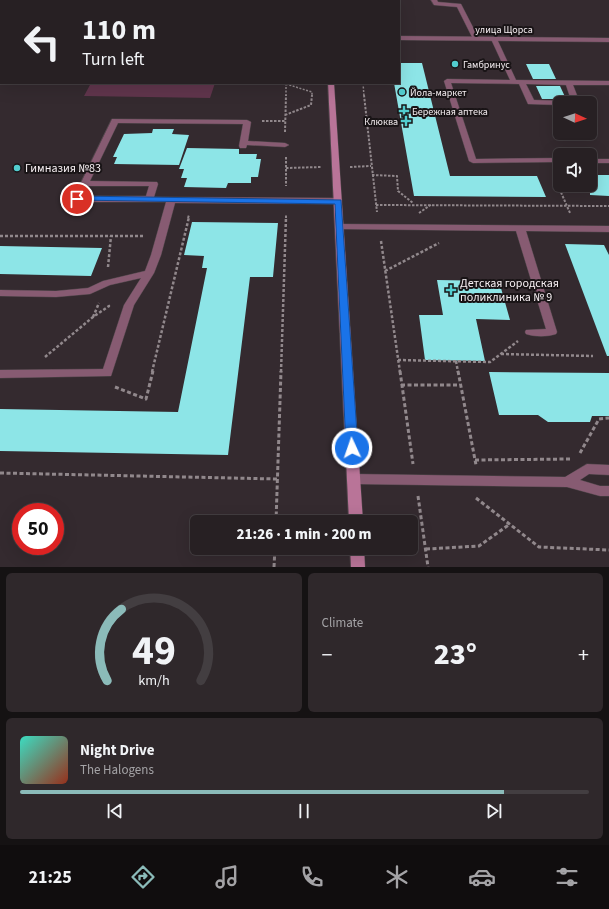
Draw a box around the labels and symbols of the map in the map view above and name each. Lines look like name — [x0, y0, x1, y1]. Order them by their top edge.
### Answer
street label: улица Щорса — [475, 23, 533, 37]
place label: Гамбринус — [463, 58, 510, 72]
marker: Гамбринус — [450, 59, 460, 69]
place label: Йола-маркет — [410, 86, 467, 100]
marker: Йола-маркет — [397, 87, 407, 97]
north arrow — [553, 96, 597, 140]
place label: Бережная аптека — [412, 105, 488, 119]
marker: Бережная аптека — [399, 106, 409, 116]
place label: Клюква — [364, 115, 398, 129]
marker: Клюква — [401, 116, 411, 126]
place label: Гимназия №83 — [25, 160, 101, 177]
marker: Гимназия №83 — [12, 163, 22, 173]
pin — [60, 182, 94, 216]
place label: Детская городская поликлиника № 9 — [460, 275, 559, 306]
marker: Детская городская поликлиника № 9 — [445, 284, 457, 296]
position arrow — [331, 427, 373, 469]
speed limit sign: 50 — [12, 503, 64, 555]

